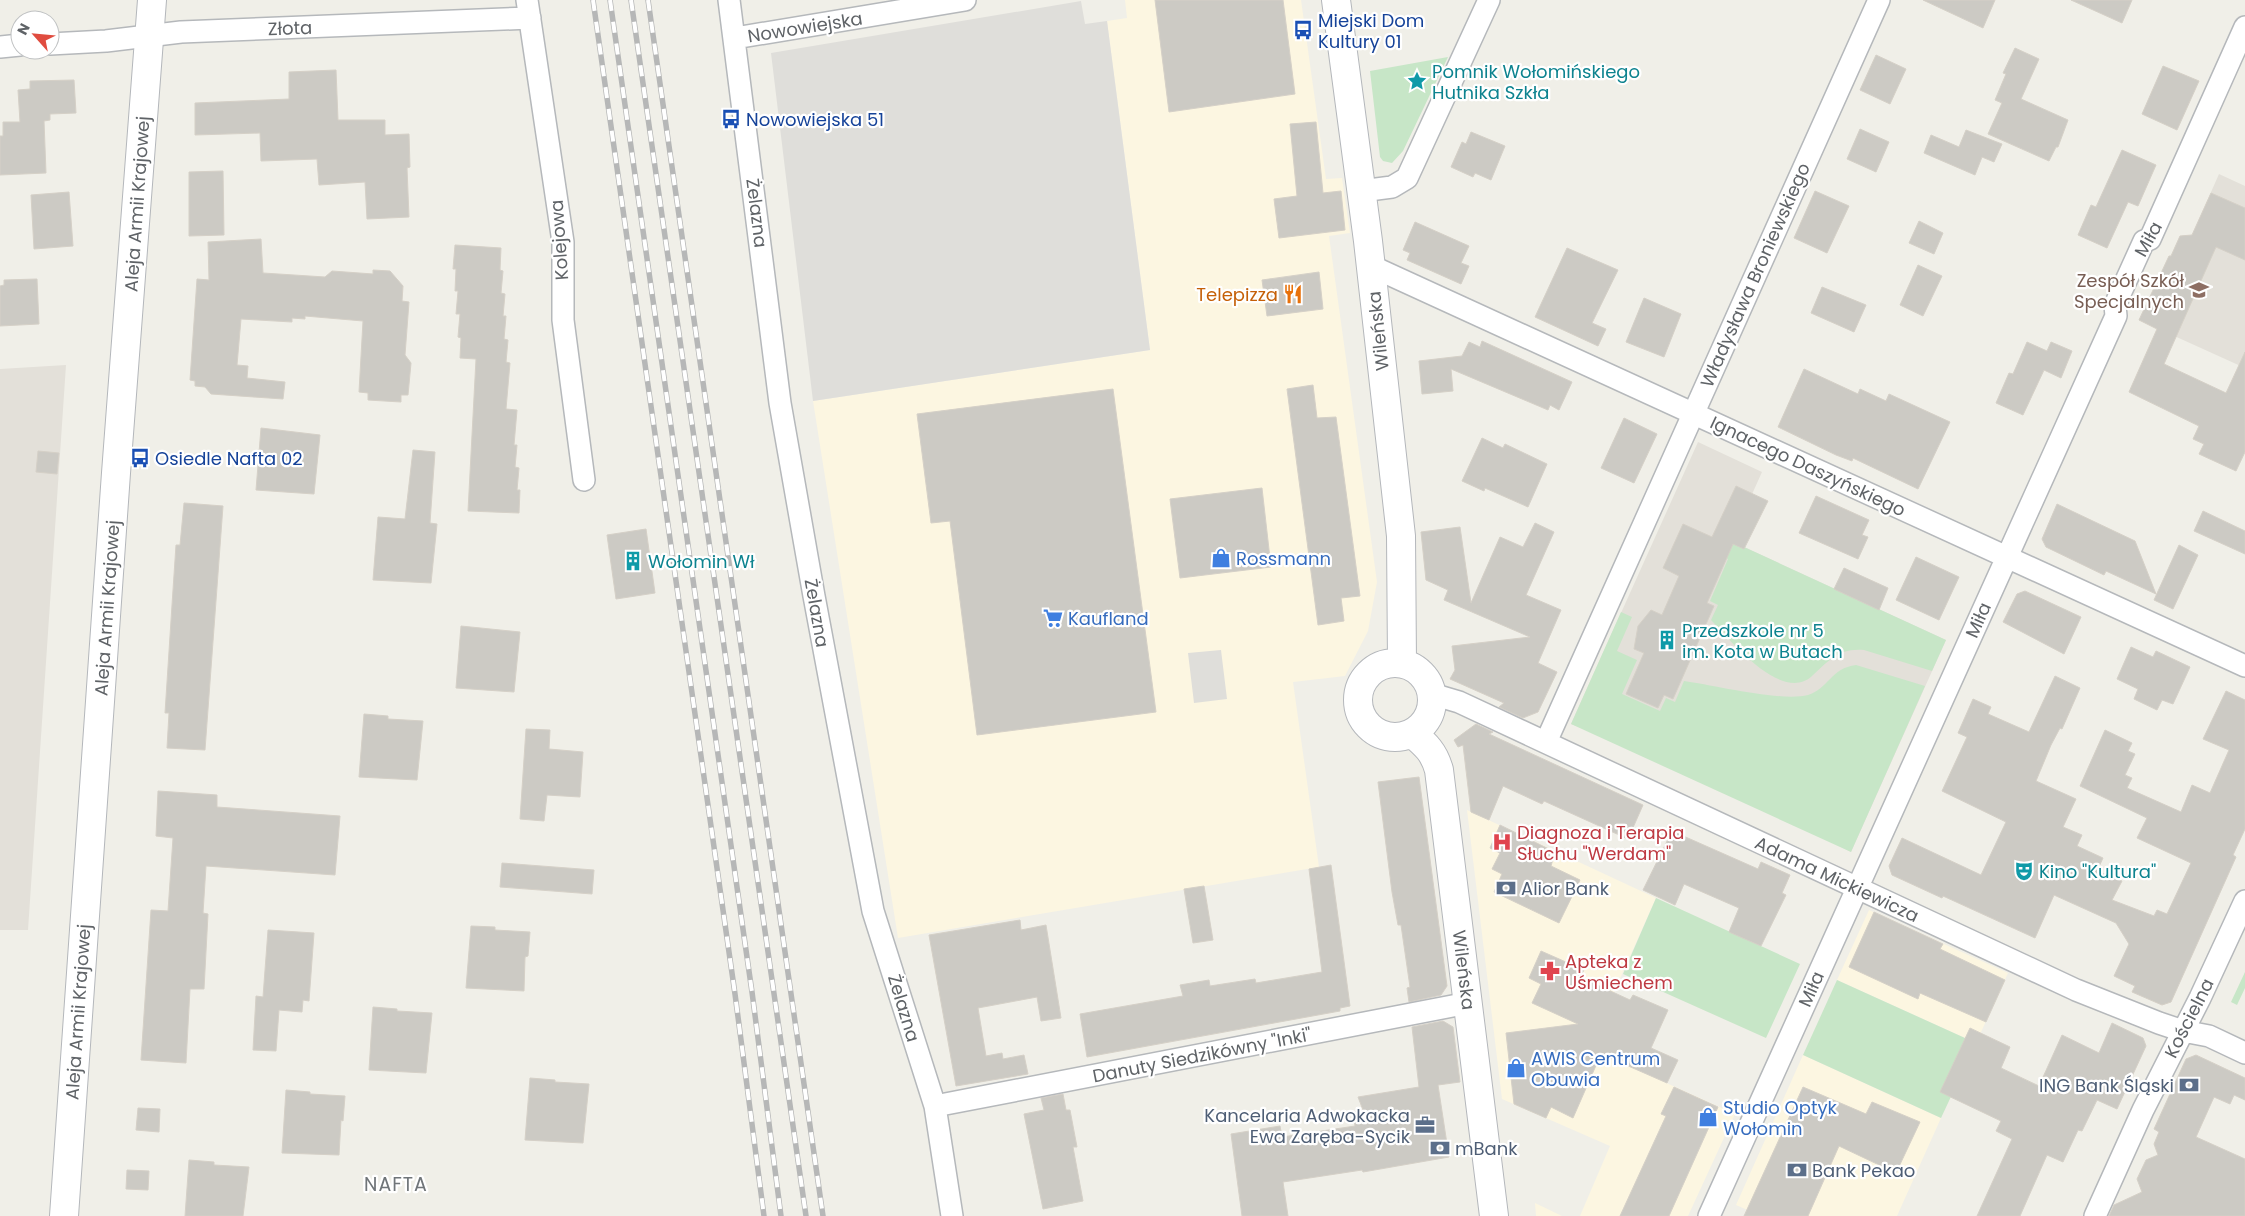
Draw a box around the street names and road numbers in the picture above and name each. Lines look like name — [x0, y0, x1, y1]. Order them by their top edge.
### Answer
street label: Nowowiejska — [746, 6, 864, 48]
street label: Złota — [267, 15, 313, 41]
street label: Aleja Armii Krajowej — [118, 115, 156, 293]
street label: Władysława Broniewskiego — [1694, 159, 1816, 391]
street label: Żelazna — [740, 177, 774, 249]
street label: Kolejowa — [544, 199, 574, 281]
street label: Miła — [2128, 217, 2168, 261]
street label: Wileńska — [1361, 290, 1395, 372]
street label: Ignacego Daszyńskiego — [1706, 410, 1910, 522]
street label: Aleja Armii Krajowej — [88, 519, 126, 697]
street label: Żelazna — [799, 577, 835, 649]
street label: Miła — [1959, 598, 1997, 642]
street label: Adama Mickiewicza — [1751, 830, 1923, 928]
street label: Aleja Armii Krajowej — [59, 923, 97, 1101]
street label: Wileńska — [1447, 929, 1481, 1011]
street label: Miła — [1792, 967, 1830, 1011]
street label: Żelazna — [882, 971, 926, 1045]
street label: Kościelna — [2158, 974, 2220, 1062]
street label: Danuty Siedzikówny "Inki" — [1090, 1021, 1314, 1089]

